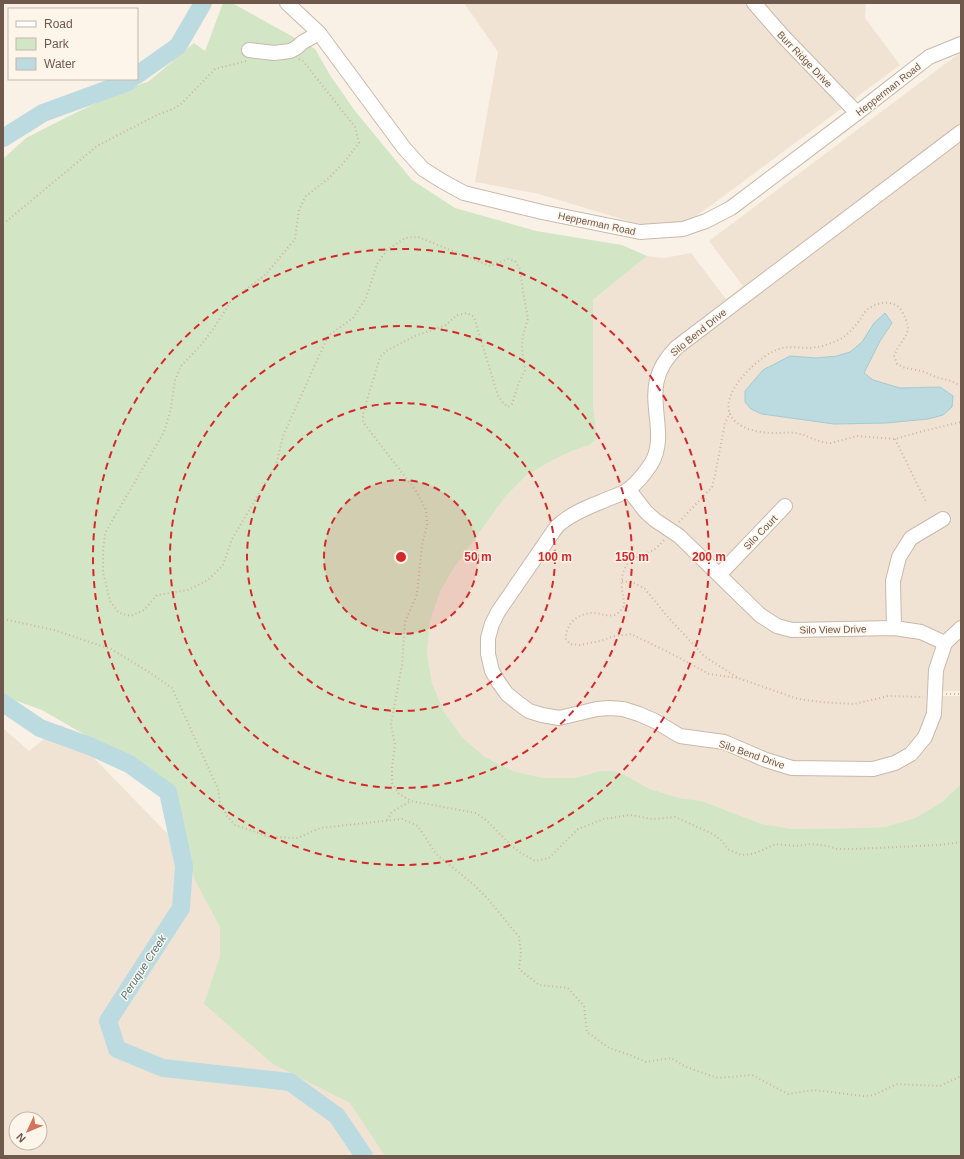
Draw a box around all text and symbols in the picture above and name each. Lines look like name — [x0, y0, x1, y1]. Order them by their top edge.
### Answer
legend — [8, 8, 138, 80]
text: Road — [44, 17, 73, 31]
street label: Burr Ridge Drive — [775, 29, 835, 90]
text: Park — [44, 37, 70, 51]
text: Water — [44, 57, 76, 71]
street label: Hepperman Road — [854, 61, 923, 118]
street label: Hepperman Road — [557, 210, 637, 237]
street label: Silo Bend Drive — [668, 306, 729, 358]
street label: Silo Court — [741, 513, 780, 552]
centre of rings — [394, 550, 408, 564]
text: 50 m — [464, 550, 492, 564]
text: 100 m — [538, 550, 572, 564]
text: 150 m — [615, 550, 649, 564]
text: 200 m — [692, 550, 726, 564]
street label: Silo View Drive — [799, 623, 867, 636]
street label: Silo Bend Drive — [717, 738, 787, 771]
water label: Peruque Creek — [118, 932, 168, 1001]
north arrow — [8, 1111, 48, 1151]
text: N — [14, 1131, 28, 1145]

